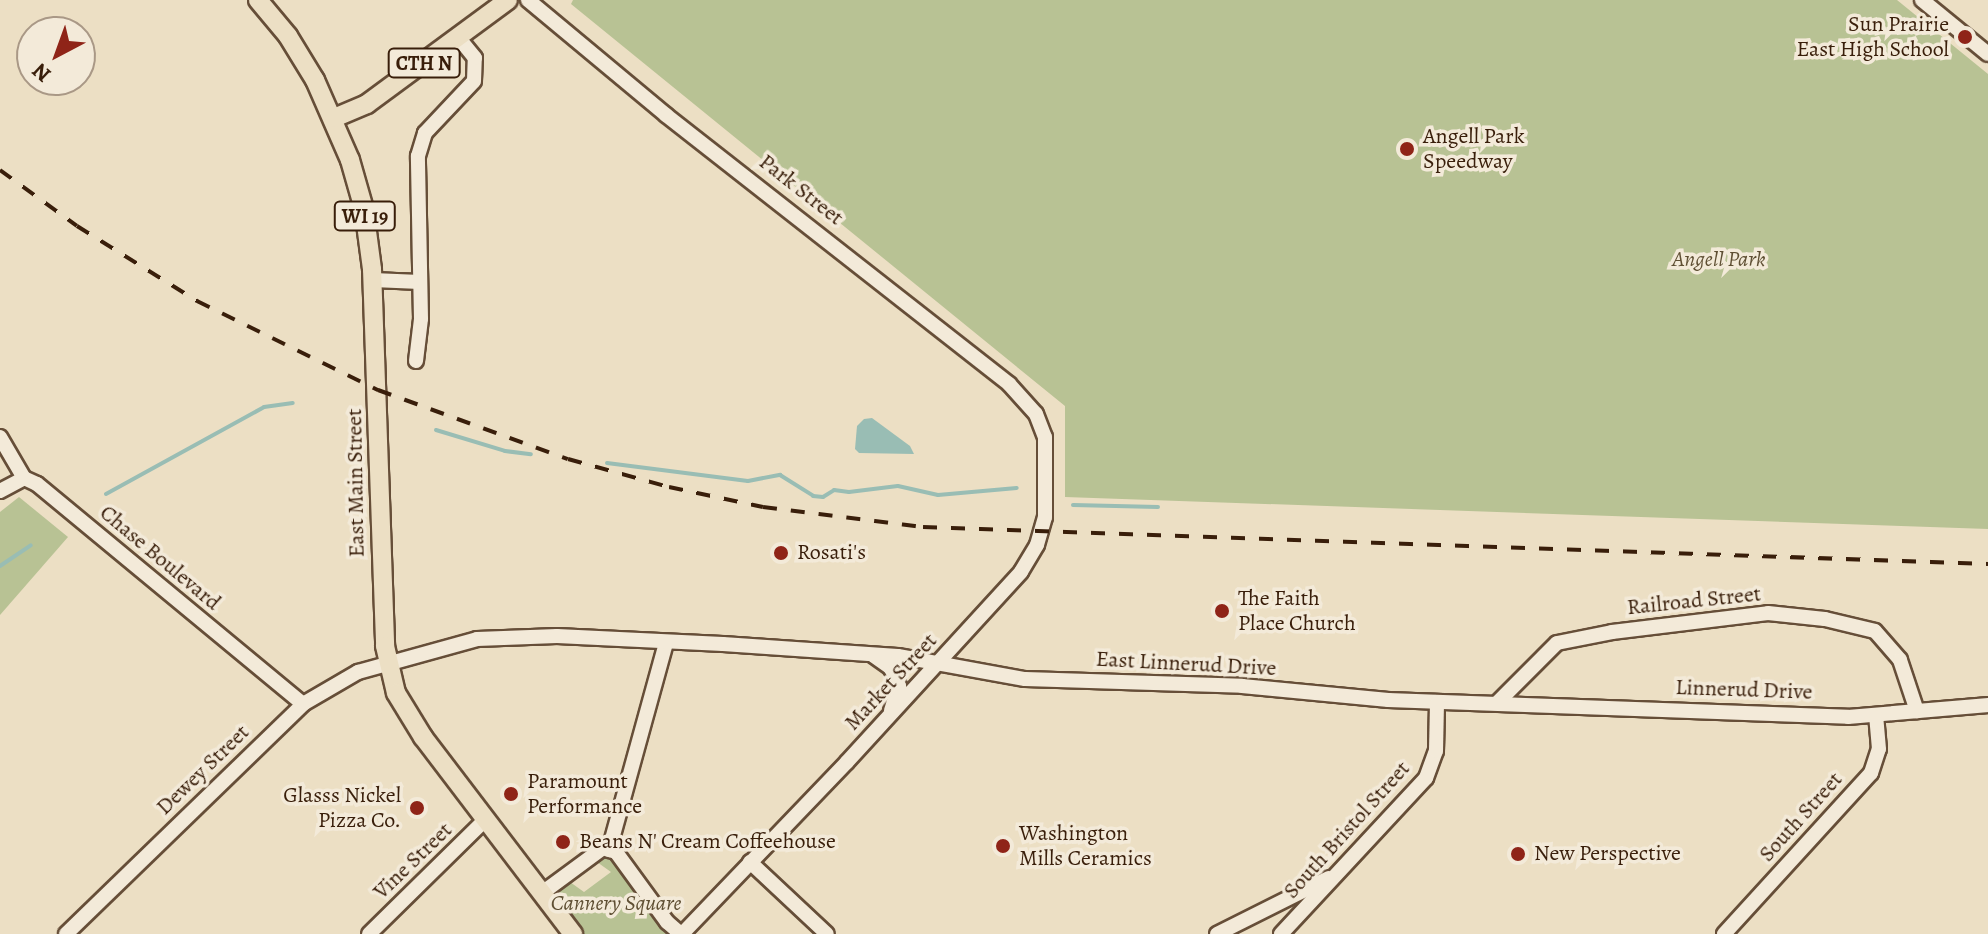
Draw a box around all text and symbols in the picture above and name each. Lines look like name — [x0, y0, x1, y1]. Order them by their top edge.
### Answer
place label: Sun Prairie East High School — [1796, 11, 1949, 62]
north arrow — [16, 16, 96, 96]
marker: Sun Prairie East High School — [1956, 28, 1974, 46]
road number: CTH N — [386, 47, 462, 79]
text: N — [26, 56, 57, 89]
place label: Angell Park Speedway — [1423, 123, 1525, 174]
marker: Angell Park Speedway — [1398, 140, 1416, 158]
street label: Park Street — [754, 149, 848, 231]
road number: WI 19 — [333, 200, 397, 232]
park label: Angell Park — [1672, 247, 1766, 273]
street label: East Main Street — [342, 408, 370, 558]
street label: Chase Boulevard — [94, 500, 226, 616]
place label: Rosati's — [797, 540, 866, 566]
marker: Rosati's — [772, 544, 790, 562]
street label: Railroad Street — [1626, 581, 1762, 621]
place label: The Faith Place Church — [1238, 585, 1356, 636]
marker: The Faith Place Church — [1213, 602, 1231, 620]
street label: Market Street — [839, 628, 943, 736]
street label: East Linnerud Drive — [1095, 646, 1277, 682]
street label: Linnerud Drive — [1675, 674, 1813, 706]
street label: Dewey Street — [151, 719, 255, 821]
street label: South Bristol Street — [1278, 756, 1416, 904]
street label: South Street — [1754, 767, 1848, 867]
place label: Paramount Performance — [527, 768, 642, 820]
place label: Glasss Nickel Pizza Co. — [283, 782, 401, 834]
marker: Paramount Performance — [502, 785, 520, 803]
marker: Glasss Nickel Pizza Co. — [408, 799, 426, 817]
street label: Vine Street — [368, 817, 458, 905]
place label: Washington Mills Ceramics — [1019, 820, 1152, 872]
place label: Beans N' Cream Coffeehouse — [579, 829, 836, 855]
marker: Beans N' Cream Coffeehouse — [554, 833, 572, 851]
marker: Washington Mills Ceramics — [994, 837, 1012, 855]
place label: New Perspective — [1534, 841, 1681, 867]
marker: New Perspective — [1509, 845, 1527, 863]
park label: Cannery Square — [551, 891, 681, 917]

